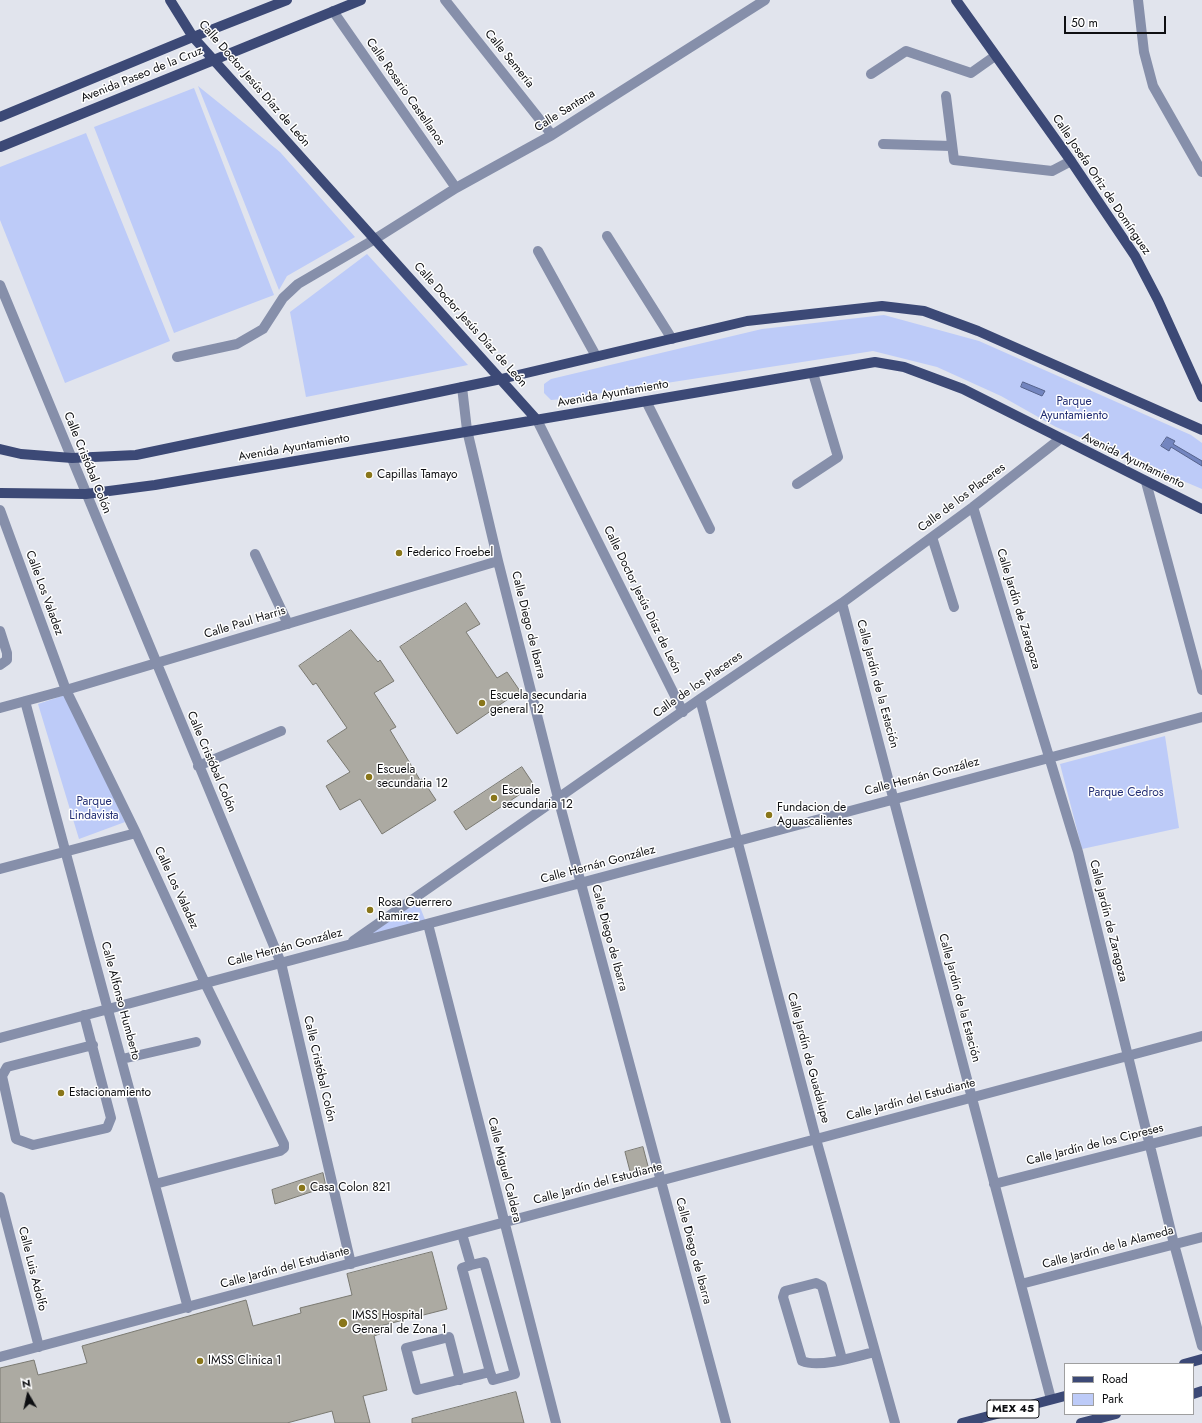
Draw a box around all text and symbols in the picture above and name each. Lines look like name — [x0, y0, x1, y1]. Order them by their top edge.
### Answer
scale bar — [1066, 8, 1168, 34]
text: 50 m — [1071, 14, 1098, 32]
street label: Calle Doctor Jesús Díaz de León — [195, 18, 313, 150]
street label: Calle Semería — [481, 27, 537, 91]
street label: Calle Rosario Castellanos — [363, 36, 447, 148]
street label: Avenida Paseo de la Cruz — [79, 44, 205, 106]
street label: Calle Santana — [532, 87, 598, 135]
street label: Calle Josefa Ortiz de Domínguez — [1049, 112, 1153, 258]
street label: Calle Doctor Jesús Díaz de León — [410, 260, 530, 390]
street label: Avenida Ayuntamiento — [556, 377, 670, 411]
park label: Parque Ayuntamiento — [1040, 395, 1108, 423]
street label: Calle Cristóbal Colón — [60, 410, 114, 516]
street label: Avenida Ayuntamiento — [1079, 430, 1187, 492]
street label: Avenida Ayuntamiento — [237, 431, 351, 465]
street label: Calle de los Placeres — [915, 460, 1009, 536]
place label: Capillas Tamayo — [377, 468, 458, 482]
marker: Capillas Tamayo — [364, 470, 374, 480]
street label: Calle Doctor Jesús Díaz de León — [600, 524, 684, 676]
place label: Federico Froebel — [407, 546, 493, 560]
street label: Calle Jardín de Zaragoza — [993, 547, 1043, 671]
marker: Federico Froebel — [394, 548, 404, 558]
street label: Calle Los Valadez — [22, 549, 66, 637]
street label: Calle Diego de Ibarra — [508, 570, 548, 680]
street label: Calle Paul Harris — [203, 604, 287, 642]
street label: Calle Jardín de la Estación — [853, 618, 901, 750]
street label: Calle de los Placeres — [651, 649, 745, 721]
place label: Escuela secundaria general 12 — [490, 689, 587, 717]
marker: Escuela secundaria general 12 — [477, 698, 487, 708]
street label: Calle Cristóbal Colón — [183, 709, 239, 815]
street label: Calle Hernán González — [863, 755, 981, 799]
place label: Escuela secundaria 12 — [377, 763, 448, 791]
marker: Escuela secundaria 12 — [364, 772, 374, 782]
place label: Escuale secundaria 12 — [502, 784, 573, 812]
park label: Parque Cedros — [1088, 786, 1164, 800]
marker: Escuale secundaria 12 — [489, 793, 499, 803]
park label: Parque Lindavista — [69, 795, 119, 823]
place label: Fundacion de Aguascalientes — [777, 801, 852, 829]
marker: Fundacion de Aguascalientes — [764, 810, 774, 820]
street label: Calle Hernán González — [539, 843, 657, 887]
street label: Calle Los Valadez — [151, 845, 201, 931]
street label: Calle Jardín de Zaragoza — [1086, 858, 1130, 984]
street label: Calle Diego de Ibarra — [588, 883, 630, 993]
place label: Rosa Guerrero Ramirez — [378, 896, 452, 924]
marker: Rosa Guerrero Ramirez — [365, 905, 375, 915]
street label: Calle Hernán González — [226, 926, 344, 970]
street label: Calle Jardín de la Estación — [935, 932, 983, 1064]
street label: Calle Alfonso Humberto — [97, 940, 143, 1062]
street label: Calle Jardín de Guadalupe — [784, 991, 832, 1125]
street label: Calle Cristóbal Colón — [300, 1015, 338, 1123]
street label: Calle Jardín del Estudiante — [845, 1076, 977, 1124]
place label: Estacionamiento — [69, 1086, 151, 1100]
marker: Estacionamiento — [56, 1088, 66, 1098]
street label: Calle Miguel Caldera — [484, 1116, 524, 1224]
street label: Calle Jardín de los Cipreses — [1025, 1121, 1165, 1169]
street label: Calle Jardín del Estudiante — [532, 1160, 664, 1208]
place label: Casa Colon 821 — [310, 1181, 391, 1195]
marker: Casa Colon 821 — [297, 1183, 307, 1193]
street label: Calle Diego de Ibarra — [672, 1196, 714, 1306]
street label: Calle Jardín de la Alameda — [1041, 1224, 1175, 1272]
street label: Calle Luis Adolfo — [15, 1225, 49, 1313]
street label: Calle Jardín del Estudiante — [219, 1244, 351, 1292]
place label: IMSS Hospital General de Zona 1 — [352, 1309, 447, 1337]
marker: IMSS Hospital General de Zona 1 — [337, 1317, 349, 1329]
place label: IMSS Clinica 1 — [208, 1354, 281, 1368]
marker: IMSS Clinica 1 — [195, 1356, 205, 1366]
legend — [1064, 1363, 1194, 1415]
text: Road — [1102, 1370, 1128, 1388]
north arrow — [8, 1375, 48, 1415]
text: N — [21, 1375, 32, 1392]
text: Park — [1102, 1390, 1123, 1408]
road number: MEX 45 — [987, 1400, 1039, 1418]

